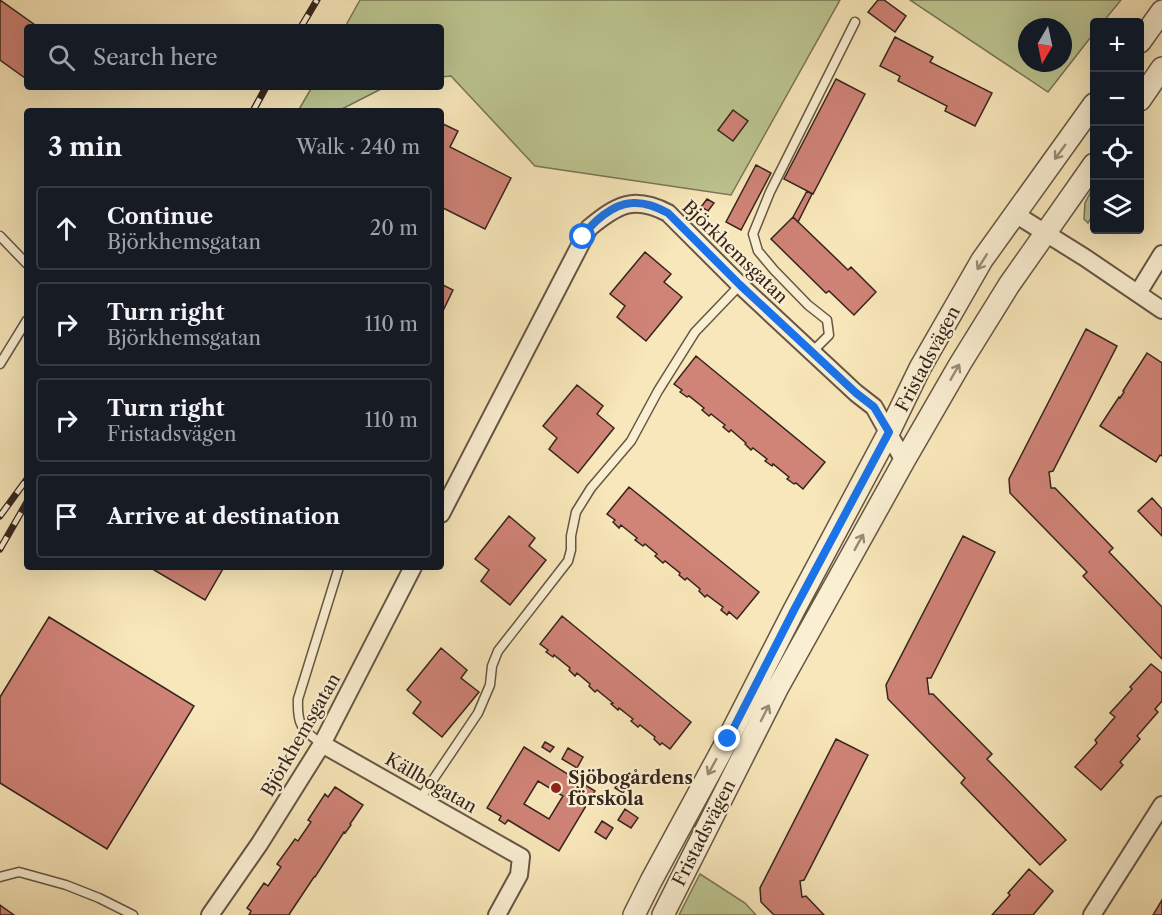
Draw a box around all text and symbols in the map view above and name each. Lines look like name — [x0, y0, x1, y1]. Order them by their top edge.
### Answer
north arrow — [1018, 18, 1072, 72]
map controls — [1090, 18, 1144, 234]
button: + — [1090, 18, 1144, 72]
search box — [24, 24, 444, 90]
icon: search — [45, 41, 78, 74]
text: Search here — [93, 44, 218, 71]
button: − — [1090, 72, 1144, 126]
button: locate — [1090, 126, 1144, 180]
text: 3 min — [48, 131, 122, 163]
text: Walk · 240 m — [296, 135, 420, 159]
one-way arrow — [1054, 143, 1066, 159]
button: layers — [1090, 180, 1144, 234]
street label: Björkhemsgatan — [677, 196, 793, 308]
text: Continue — [107, 203, 213, 230]
icon: ahead — [50, 212, 83, 245]
text: 20 m — [370, 216, 418, 240]
route start — [569, 223, 595, 249]
text: Björkhemsgatan — [107, 230, 261, 254]
one-way arrow — [975, 253, 987, 270]
text: Turn right — [107, 299, 225, 326]
street label: Fristadsvägen — [891, 302, 965, 416]
icon: right — [50, 308, 83, 341]
text: 110 m — [365, 312, 418, 336]
text: Björkhemsgatan — [107, 326, 261, 350]
one-way arrow — [950, 364, 962, 381]
text: Turn right — [107, 395, 225, 422]
icon: right — [50, 404, 83, 437]
text: 110 m — [365, 408, 418, 432]
text: Fristadsvägen — [107, 422, 236, 446]
icon: arrive — [50, 500, 83, 533]
text: Arrive at destination — [107, 503, 340, 530]
one-way arrow — [853, 534, 865, 551]
street label: Björkhemsgatan — [257, 669, 345, 801]
one-way arrow — [759, 705, 771, 722]
route end — [714, 725, 740, 751]
street label: Källbogatan — [381, 748, 481, 818]
one-way arrow — [706, 758, 717, 776]
place label: Sjöbogårdens förskola — [568, 767, 693, 810]
street label: Fristadsvägen — [668, 776, 740, 890]
marker: Sjöbogårdens förskola — [549, 781, 563, 795]

